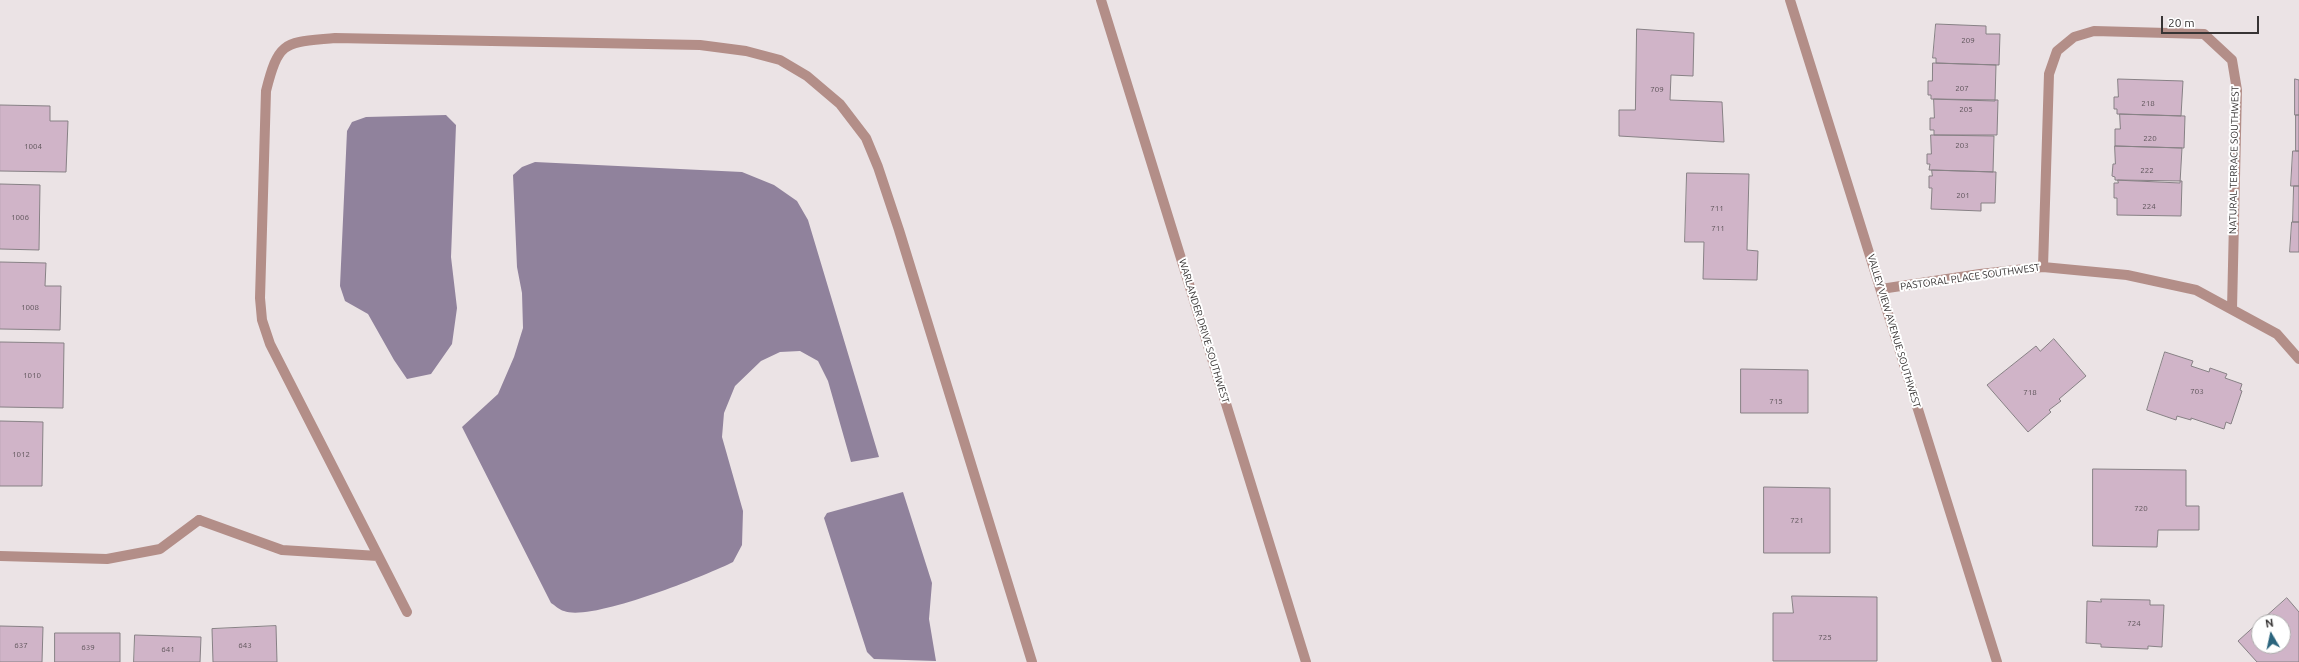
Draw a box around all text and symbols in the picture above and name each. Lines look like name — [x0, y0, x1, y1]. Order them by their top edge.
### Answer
scale bar — [2163, 8, 2261, 34]
text: 20 m — [2168, 16, 2195, 29]
house number: 209 — [1961, 35, 1975, 45]
house number: 207 — [1955, 83, 1969, 93]
house number: 709 — [1650, 84, 1664, 94]
street label: NATURAL TERRACE SOUTHWEST — [2227, 86, 2241, 234]
house number: 218 — [2141, 98, 2155, 108]
house number: 205 — [1959, 104, 1973, 114]
house number: 220 — [2143, 133, 2157, 143]
house number: 203 — [1955, 140, 1969, 150]
house number: 1004 — [24, 141, 42, 151]
house number: 222 — [2140, 165, 2154, 175]
house number: 201 — [1956, 190, 1970, 200]
house number: 224 — [2142, 201, 2156, 211]
house number: 711 — [1710, 203, 1724, 213]
house number: 1006 — [11, 212, 29, 222]
house number: 711 — [1711, 223, 1725, 233]
street label: VALLEY VIEW AVENUE SOUTHWEST — [1865, 253, 1923, 409]
street label: WARLANDER DRIVE SOUTHWEST — [1176, 257, 1232, 405]
street label: PASTORAL PLACE SOUTHWEST — [1899, 261, 2041, 293]
house number: 1008 — [21, 302, 39, 312]
house number: 1010 — [23, 370, 41, 380]
house number: 703 — [2190, 386, 2204, 396]
house number: 718 — [2023, 387, 2037, 397]
house number: 715 — [1769, 396, 1783, 406]
house number: 1012 — [12, 449, 30, 459]
house number: 720 — [2134, 503, 2148, 513]
house number: 721 — [1790, 515, 1804, 525]
north arrow — [2251, 614, 2291, 654]
text: N — [2264, 617, 2274, 630]
house number: 724 — [2127, 618, 2141, 628]
house number: 725 — [1818, 632, 1832, 642]
house number: 637 — [14, 640, 28, 650]
house number: 643 — [238, 640, 252, 650]
house number: 639 — [81, 642, 95, 652]
house number: 641 — [161, 644, 175, 654]

